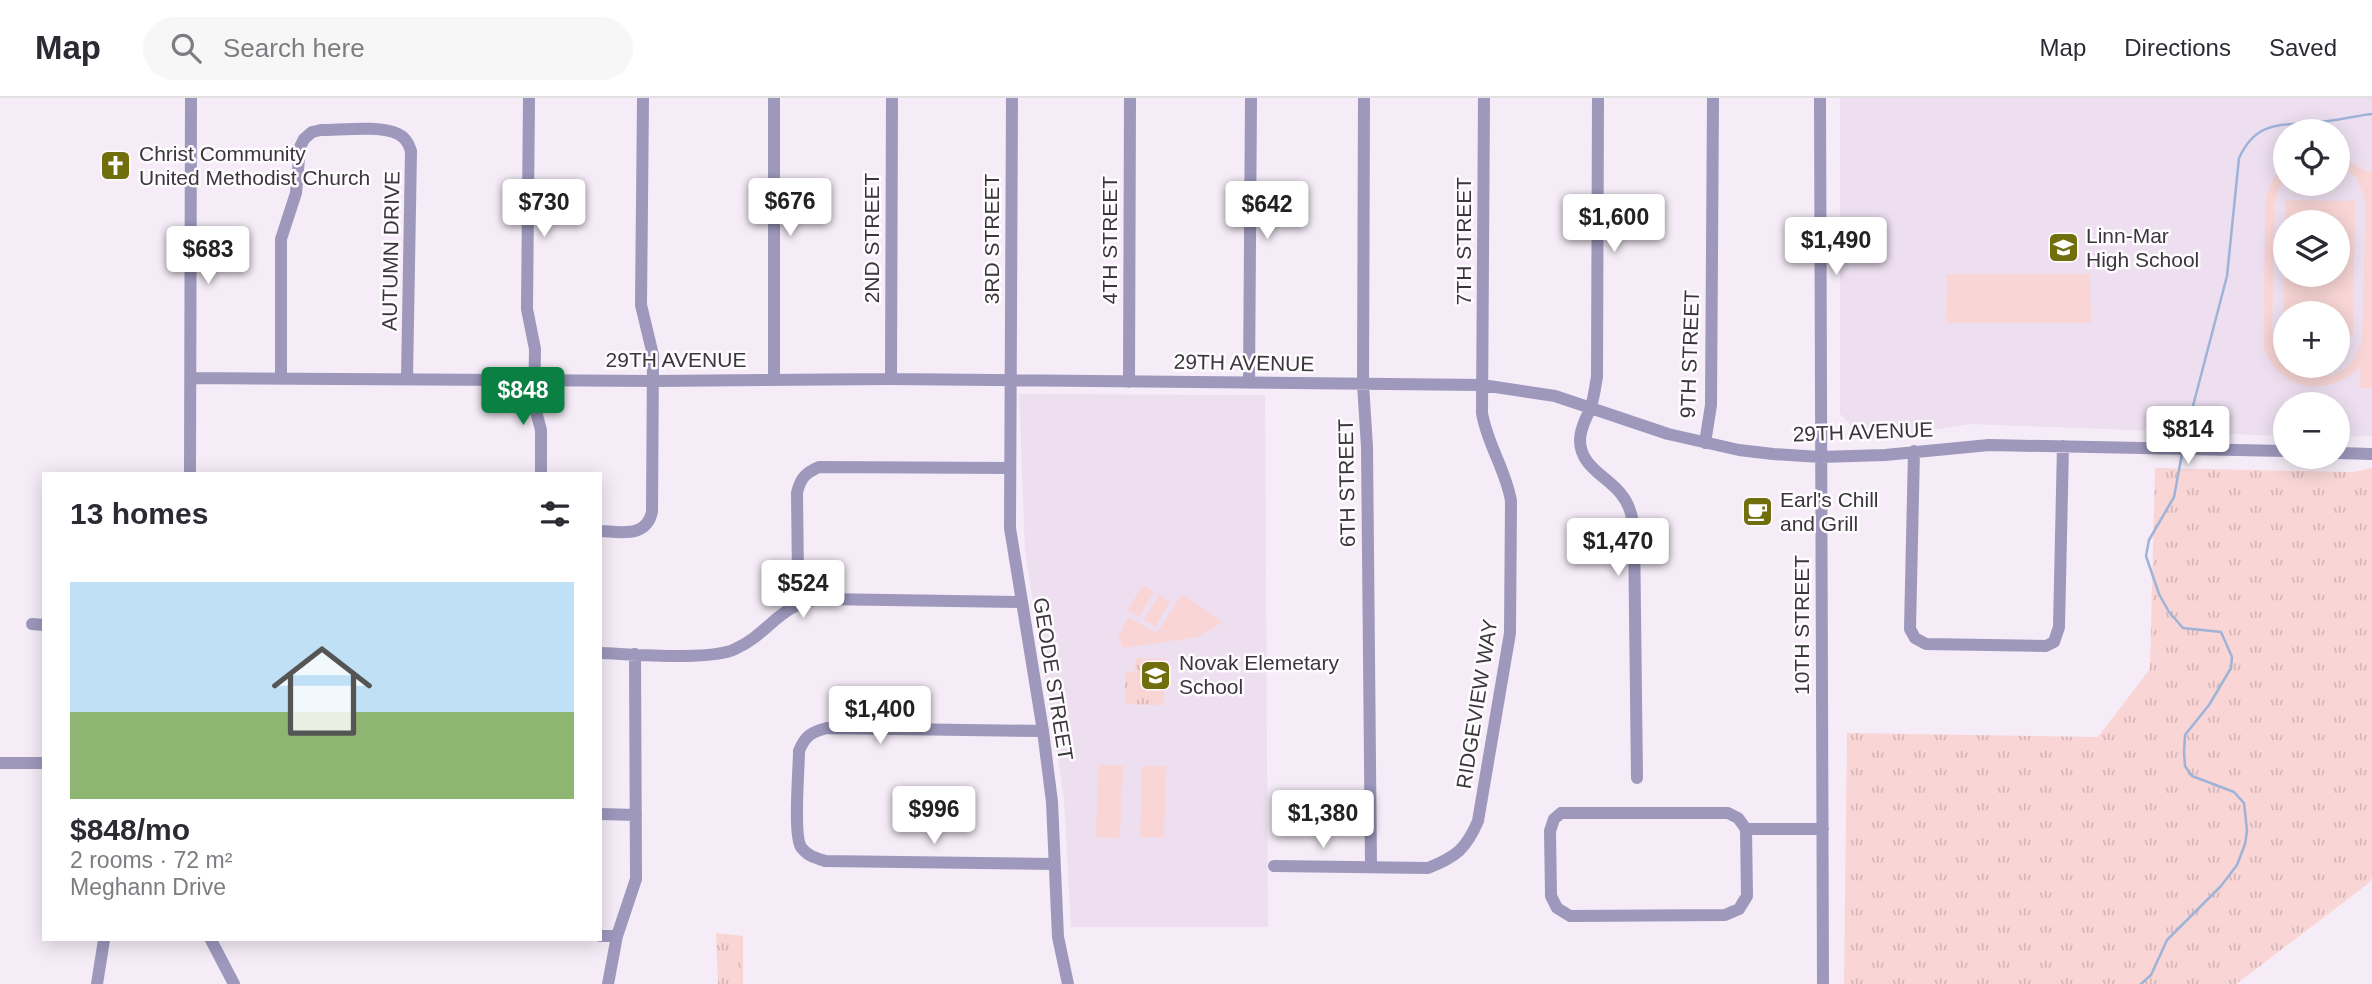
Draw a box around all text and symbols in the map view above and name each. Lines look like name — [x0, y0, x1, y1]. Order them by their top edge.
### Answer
search box — [143, 17, 633, 80]
text: Map — [35, 29, 101, 66]
icon: search — [167, 29, 205, 67]
text: Search here — [223, 33, 365, 63]
text: Map — [2040, 34, 2086, 61]
text: Directions — [2124, 34, 2231, 61]
text: Saved — [2269, 34, 2337, 61]
map controls — [2273, 119, 2350, 469]
button: locate — [2273, 119, 2350, 196]
place label: Christ Community United Methodist Church — [139, 142, 370, 189]
church icon: Christ Community United Methodist Church — [99, 149, 133, 183]
street label: AUTUMN DRIVE — [378, 171, 403, 331]
street label: 2ND STREET — [860, 172, 883, 303]
street label: 3RD STREET — [980, 173, 1003, 304]
street label: 4TH STREET — [1098, 176, 1121, 304]
street label: 7TH STREET — [1452, 177, 1475, 305]
pin: $676 — [749, 178, 831, 238]
pin: $730 — [503, 180, 585, 239]
pin: $642 — [1226, 181, 1308, 241]
text: $676 — [764, 188, 816, 214]
text: $730 — [518, 189, 570, 215]
text: $642 — [1241, 191, 1293, 217]
pin: $1,600 — [1557, 194, 1671, 254]
text: $1,600 — [1579, 204, 1649, 230]
button: layers — [2273, 210, 2350, 287]
pin: $1,490 — [1779, 218, 1893, 277]
place label: Linn-Mar High School — [2086, 224, 2199, 271]
pin: $683 — [167, 226, 249, 286]
text: $1,490 — [1801, 227, 1871, 253]
school or university icon: Linn-Mar High School — [2046, 231, 2080, 265]
text: $683 — [182, 236, 234, 262]
street label: 9TH STREET — [1676, 289, 1703, 419]
button: + — [2273, 301, 2350, 378]
street label: 29TH AVENUE — [606, 348, 746, 371]
street label: 29TH AVENUE — [1173, 350, 1315, 375]
pin: $848 — [482, 368, 564, 427]
text: $848 — [497, 377, 549, 403]
button: − — [2273, 392, 2350, 469]
pin: $814 — [2147, 406, 2229, 466]
text: $814 — [2162, 416, 2214, 442]
street label: 6TH STREET — [1334, 418, 1359, 547]
street label: 29TH AVENUE — [1792, 418, 1934, 445]
place label: Earl's Chill and Grill — [1780, 488, 1879, 535]
icon: filters — [536, 495, 574, 533]
cafe icon: Earl's Chill and Grill — [1740, 495, 1774, 529]
text: 13 homes — [70, 497, 208, 530]
pin: $1,470 — [1561, 518, 1675, 578]
text: $1,470 — [1583, 528, 1653, 554]
street label: 10TH STREET — [1790, 555, 1813, 695]
pin: $524 — [762, 560, 844, 620]
text: $524 — [777, 570, 829, 596]
street label: GEODE STREET — [1029, 596, 1078, 762]
street label: RIDGEVIEW WAY — [1452, 617, 1501, 790]
icon: home — [259, 628, 385, 754]
place label: Novak Elemetary School — [1179, 651, 1339, 698]
school or university icon: Novak Elemetary School — [1139, 658, 1173, 692]
pin: $1,400 — [823, 686, 937, 746]
text: $1,400 — [845, 696, 915, 722]
pin: $996 — [893, 786, 975, 846]
pin: $1,380 — [1266, 790, 1380, 850]
text: $996 — [908, 796, 960, 822]
text: $1,380 — [1288, 800, 1358, 826]
text: $848/mo — [70, 813, 190, 846]
text: 2 rooms · 72 m² — [70, 847, 232, 873]
text: Meghann Drive — [70, 874, 226, 900]

